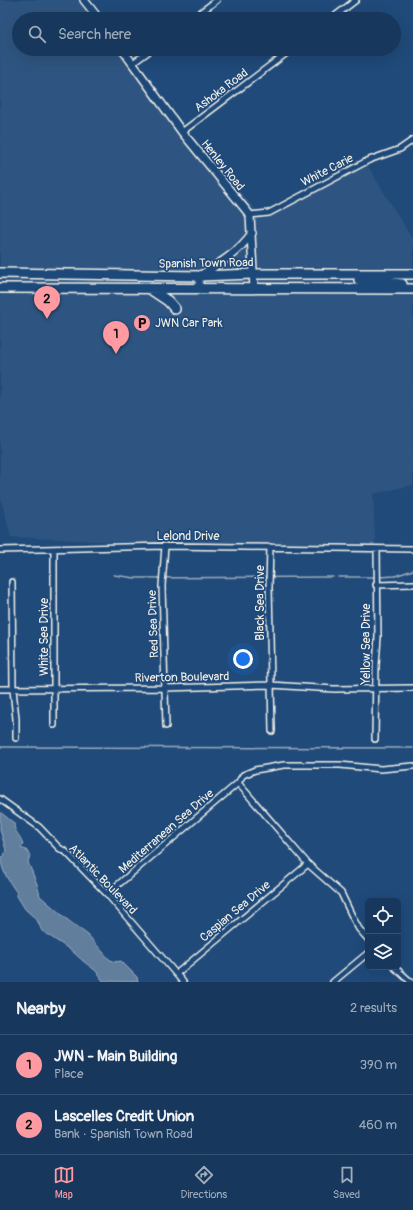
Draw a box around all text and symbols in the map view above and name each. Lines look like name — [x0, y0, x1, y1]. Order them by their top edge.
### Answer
search box — [12, 12, 401, 56]
icon: search — [26, 23, 48, 45]
text: Search here — [58, 25, 131, 44]
street label: Ashoka Road — [192, 65, 251, 115]
street label: Henley Road — [198, 137, 248, 194]
street label: White Carie — [299, 151, 356, 190]
street label: Spanish Town Road — [158, 255, 254, 272]
pin: 2 — [34, 286, 60, 319]
parking icon: JWN Car Park — [132, 313, 152, 333]
place label: JWN Car Park — [155, 316, 223, 331]
pin: 1 — [103, 321, 129, 354]
street label: Lelond Drive — [157, 529, 219, 544]
street label: Black Sea Drive — [253, 565, 268, 641]
street label: Red Sea Drive — [145, 590, 162, 658]
street label: White Sea Drive — [37, 598, 52, 676]
street label: Yellow Sea Drive — [359, 603, 374, 686]
your location — [233, 649, 253, 669]
street label: Riverton Boulevard — [135, 669, 230, 686]
street label: Mediterranean Sea Drive — [116, 786, 217, 877]
street label: Atlantic Boulevard — [65, 841, 140, 918]
street label: Caspian Sea Drive — [197, 877, 274, 945]
map controls — [365, 898, 401, 970]
button: locate — [365, 898, 401, 934]
button: layers — [365, 934, 401, 970]
text: Nearby — [16, 998, 65, 1019]
text: 2 results — [350, 1000, 397, 1016]
text: JWN - Main Building — [54, 1047, 177, 1066]
text: 1 — [26, 1057, 32, 1073]
text: 390 m — [360, 1057, 397, 1073]
text: Place — [54, 1066, 83, 1082]
text: Lascelles Credit Union — [54, 1107, 194, 1126]
text: 2 — [25, 1117, 33, 1133]
text: 460 m — [359, 1117, 397, 1133]
text: Bank · Spanish Town Road — [54, 1126, 193, 1142]
tab: Map — [53, 1164, 75, 1201]
tab: Directions — [181, 1164, 227, 1201]
tab: Saved — [333, 1164, 360, 1201]

